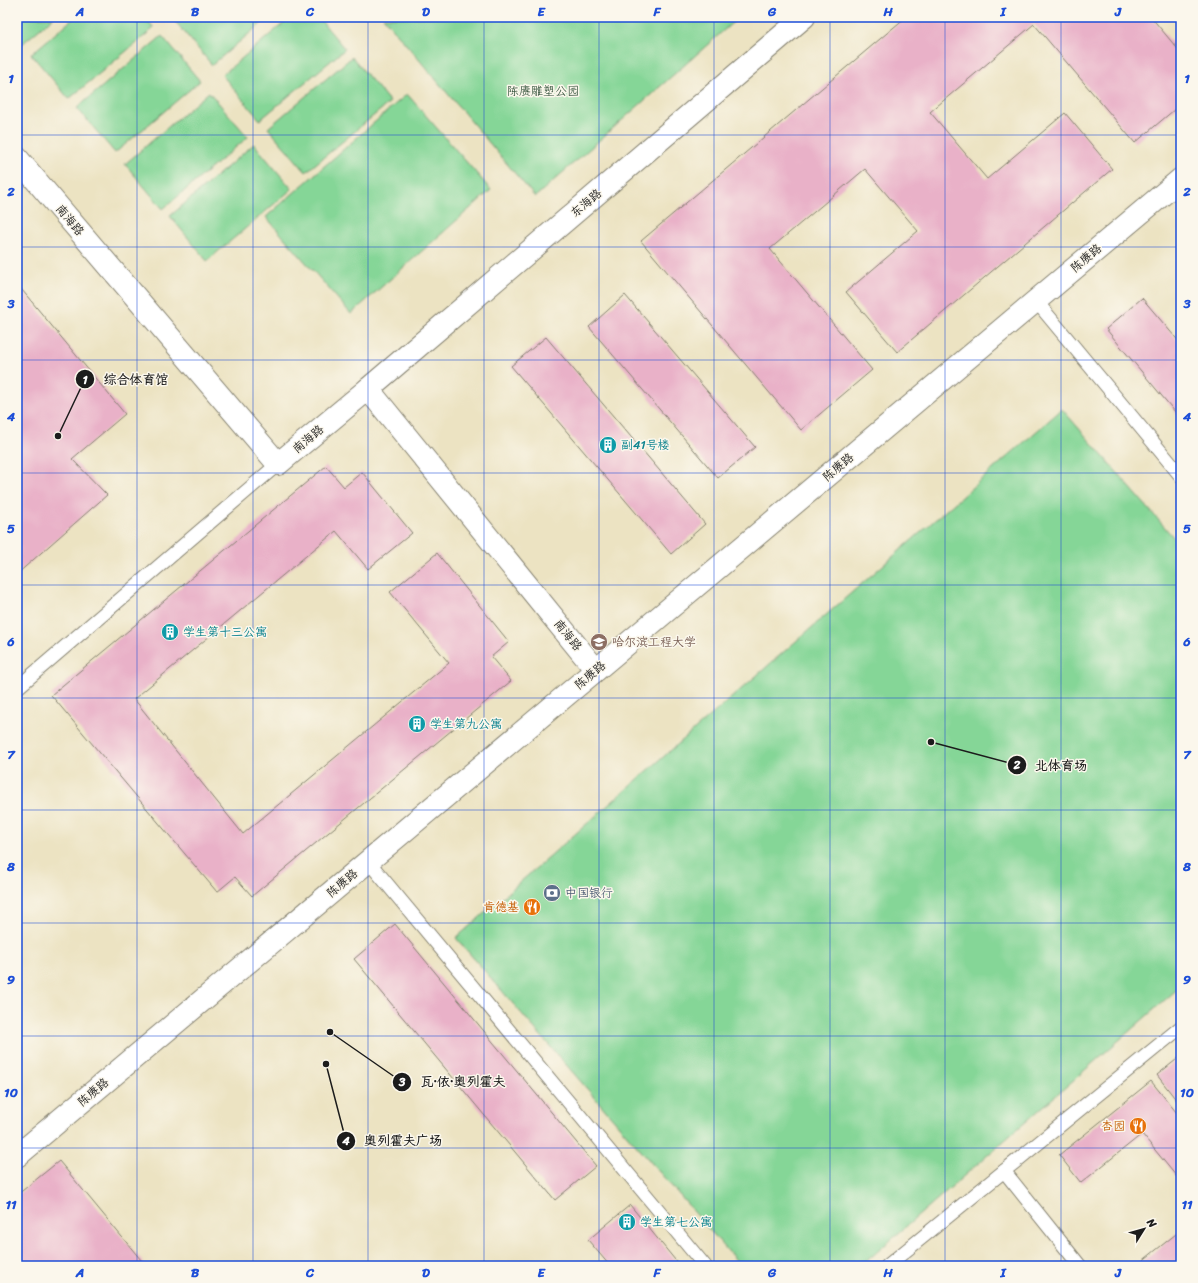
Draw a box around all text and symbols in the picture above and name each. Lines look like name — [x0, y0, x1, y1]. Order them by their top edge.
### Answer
text: A — [75, 0, 84, 23]
text: B — [191, 0, 200, 23]
text: C — [305, 0, 315, 23]
text: D — [422, 0, 430, 23]
text: E — [537, 0, 546, 23]
text: F — [652, 0, 661, 23]
text: G — [767, 0, 777, 23]
text: H — [882, 0, 893, 23]
text: I — [999, 0, 1007, 23]
text: J — [1114, 0, 1122, 23]
text: 1 — [8, 67, 14, 90]
text: 1 — [1184, 67, 1190, 90]
park label: 陈赓雕塑公园 — [507, 80, 579, 102]
text: 2 — [6, 180, 15, 203]
text: 2 — [1182, 180, 1191, 203]
street label: 东海路 — [565, 183, 607, 223]
street label: 南海路 — [50, 199, 90, 241]
street label: 陈赓路 — [1065, 238, 1107, 278]
text: 3 — [6, 292, 15, 315]
text: 3 — [1182, 292, 1191, 315]
callout: 综合体育馆 — [75, 367, 176, 392]
text: 综合体育馆 — [103, 368, 169, 391]
text: 1 — [82, 369, 88, 391]
text: 4 — [6, 405, 16, 428]
text: 4 — [1182, 405, 1192, 428]
street label: 南海路 — [287, 419, 329, 459]
place label: 副41号楼 — [621, 434, 670, 456]
building icon: 副41号楼 — [598, 435, 618, 455]
street label: 陈赓路 — [817, 447, 859, 487]
text: 5 — [7, 517, 15, 540]
text: 5 — [1183, 517, 1191, 540]
street label: 南海路 — [548, 614, 588, 656]
place label: 学生第十三公寓 — [183, 621, 267, 643]
building icon: 学生第十三公寓 — [160, 622, 180, 642]
text: 6 — [6, 630, 15, 653]
text: 6 — [1182, 630, 1191, 653]
place label: 哈尔滨工程大学 — [612, 631, 696, 653]
school or university icon: 哈尔滨工程大学 — [589, 632, 609, 652]
street label: 陈赓路 — [569, 655, 611, 695]
place label: 学生第九公寓 — [430, 713, 502, 735]
building icon: 学生第九公寓 — [407, 714, 427, 734]
text: 7 — [7, 743, 16, 766]
text: 7 — [1183, 743, 1192, 766]
callout: 北体育场 — [1007, 752, 1095, 777]
text: 2 — [1013, 754, 1021, 776]
text: 北体育场 — [1035, 754, 1087, 777]
text: 8 — [6, 855, 15, 878]
text: 8 — [1182, 855, 1191, 878]
street label: 陈赓路 — [321, 863, 363, 903]
place label: 中国银行 — [565, 882, 613, 904]
bank icon: 中国银行 — [542, 883, 562, 903]
place label: 肯德基 — [483, 896, 519, 918]
restaurant icon: 肯德基 — [522, 897, 542, 917]
text: 9 — [7, 968, 15, 991]
text: 9 — [1183, 968, 1191, 991]
callout: 瓦·依·奥列霍夫 — [392, 1069, 513, 1094]
text: 瓦·依·奥列霍夫 — [421, 1070, 505, 1093]
text: 3 — [398, 1071, 406, 1093]
street label: 陈赓路 — [72, 1072, 114, 1112]
text: 10 — [4, 1081, 18, 1104]
text: 10 — [1180, 1081, 1194, 1104]
place label: 杏园 — [1101, 1115, 1125, 1137]
restaurant icon: 杏园 — [1128, 1116, 1148, 1136]
callout: 奥列霍夫广场 — [336, 1128, 450, 1153]
text: 奥列霍夫广场 — [364, 1129, 442, 1152]
text: 4 — [341, 1130, 350, 1152]
text: 11 — [5, 1193, 17, 1216]
text: 11 — [1181, 1193, 1193, 1216]
north arrow — [1124, 1209, 1164, 1249]
place label: 学生第七公寓 — [640, 1211, 712, 1233]
building icon: 学生第七公寓 — [617, 1212, 637, 1232]
text: N — [1141, 1214, 1162, 1232]
text: A — [75, 1261, 84, 1283]
text: B — [191, 1261, 200, 1283]
text: C — [305, 1261, 315, 1283]
text: D — [422, 1261, 430, 1283]
text: E — [537, 1261, 546, 1283]
text: F — [652, 1261, 661, 1283]
text: G — [767, 1261, 777, 1283]
text: H — [882, 1261, 893, 1283]
text: I — [999, 1261, 1007, 1283]
text: J — [1114, 1261, 1122, 1283]

